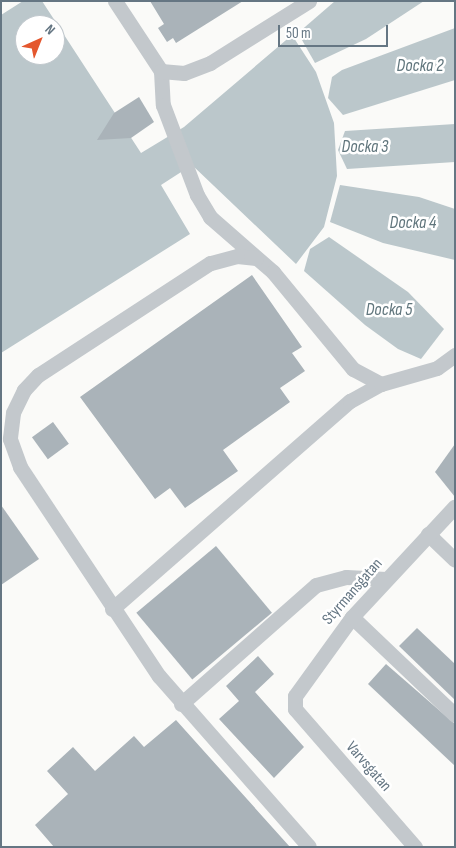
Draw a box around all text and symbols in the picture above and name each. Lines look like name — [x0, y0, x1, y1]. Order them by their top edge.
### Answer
north arrow — [15, 15, 65, 65]
scale bar — [281, 15, 391, 47]
text: N — [41, 21, 59, 38]
text: 50 m — [286, 24, 311, 43]
water label: Docka 2 — [397, 55, 443, 77]
water label: Docka 3 — [342, 136, 388, 158]
water label: Docka 4 — [390, 212, 436, 234]
water label: Docka 5 — [366, 299, 412, 321]
street label: Styrmansgatan — [319, 555, 387, 629]
street label: Varvsgatan — [341, 738, 395, 796]

